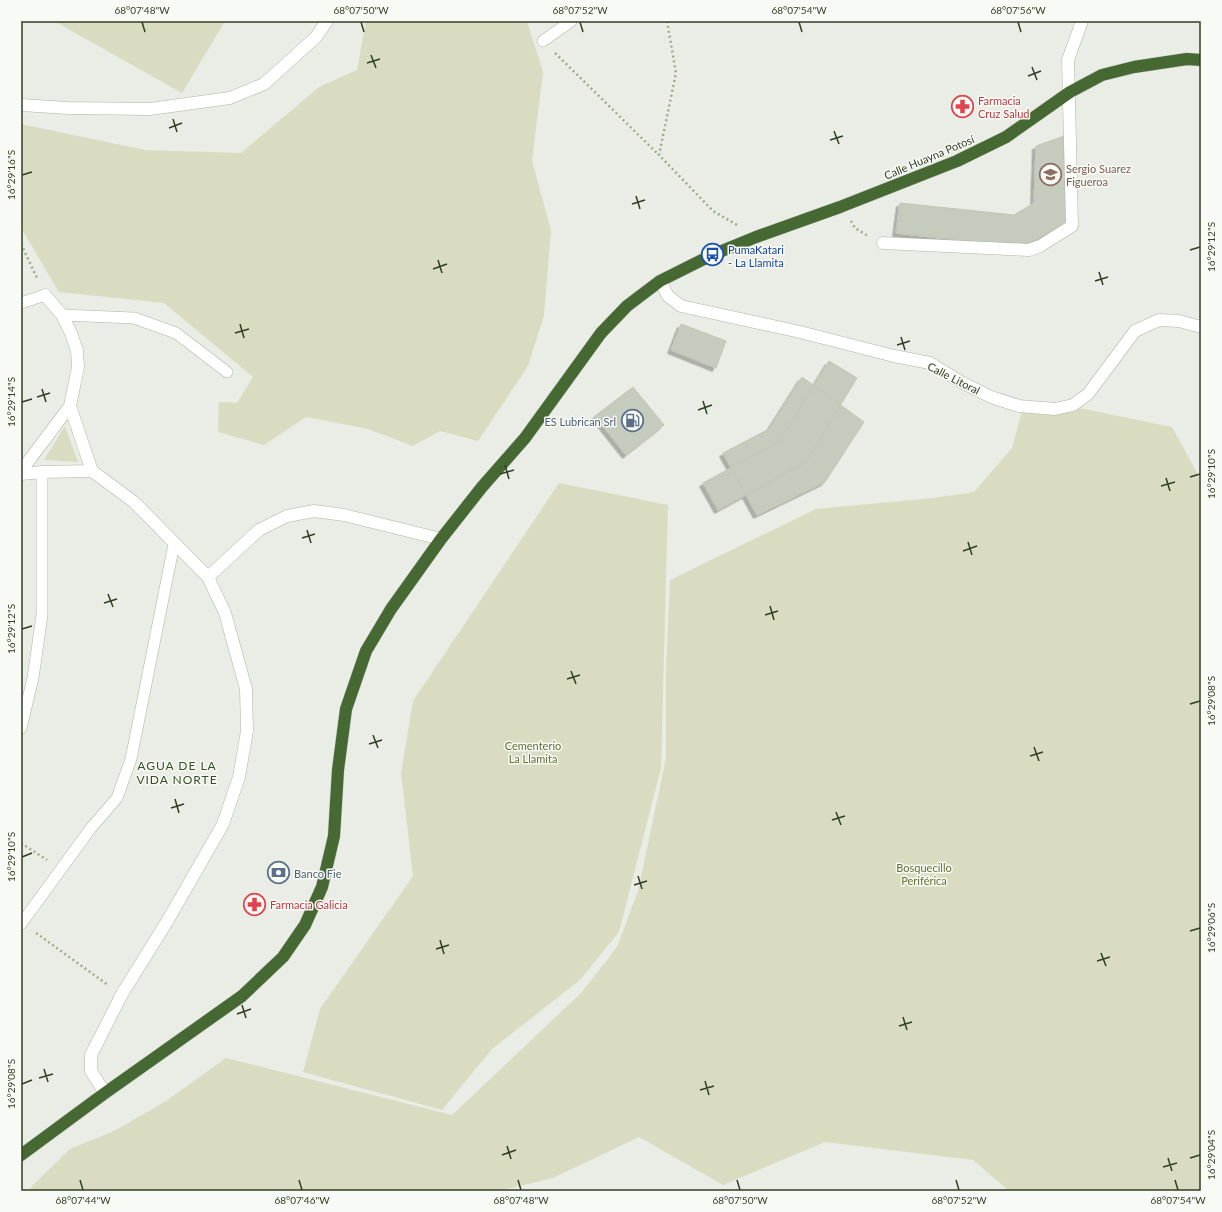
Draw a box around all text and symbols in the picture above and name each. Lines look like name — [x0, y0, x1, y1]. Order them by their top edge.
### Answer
text: 68°07'48"W — [114, 4, 170, 16]
text: 68°07'50"W — [333, 4, 389, 16]
text: 68°07'52"W — [552, 4, 608, 16]
text: 68°07'54"W — [771, 4, 827, 16]
text: 68°07'56"W — [990, 4, 1046, 16]
pharmacy icon: Farmacia Cruz Salud — [950, 93, 976, 119]
place label: Farmacia Cruz Salud — [978, 94, 1030, 120]
street label: Calle Huayna Potosí — [882, 132, 976, 182]
text: 16°29'16"S — [5, 150, 17, 200]
school or university icon: Sergio Suarez Figueroa — [1037, 161, 1063, 187]
place label: Sergio Suarez Figueroa — [1066, 162, 1131, 188]
text: 16°29'12"S — [1205, 222, 1217, 272]
bus stop icon: PumaKatari - La Llamita — [699, 242, 725, 268]
place label: PumaKatari - La Llamita — [728, 243, 784, 269]
street label: Calle Litoral — [926, 359, 982, 397]
text: 16°29'14"S — [5, 377, 17, 427]
fuel station icon: ES Lubrican Srl — [619, 408, 645, 434]
place label: ES Lubrican Srl — [544, 415, 616, 428]
text: 16°29'10"S — [1205, 449, 1217, 499]
text: 16°29'12"S — [5, 604, 17, 654]
text: 16°29'08"S — [1205, 676, 1217, 726]
park label: Cementerio La Llamita — [505, 739, 561, 765]
district label: AGUA DE LA VIDA NORTE — [136, 758, 218, 787]
text: 16°29'10"S — [5, 832, 17, 882]
bank icon: Banco Fie — [266, 860, 292, 886]
park label: Bosquecillo Periférica — [896, 861, 952, 887]
place label: Banco Fie — [294, 867, 342, 880]
pharmacy icon: Farmacia Galicia — [242, 891, 268, 917]
place label: Farmacia Galicia — [270, 898, 348, 911]
text: 16°29'06"S — [1205, 903, 1217, 953]
text: 16°29'08"S — [5, 1059, 17, 1109]
text: 16°29'04"S — [1205, 1130, 1217, 1180]
text: 68°07'44"W — [55, 1194, 111, 1206]
text: 68°07'46"W — [274, 1194, 330, 1206]
text: 68°07'48"W — [493, 1194, 549, 1206]
text: 68°07'50"W — [712, 1194, 768, 1206]
text: 68°07'52"W — [931, 1194, 987, 1206]
text: 68°07'54"W — [1150, 1194, 1206, 1206]

